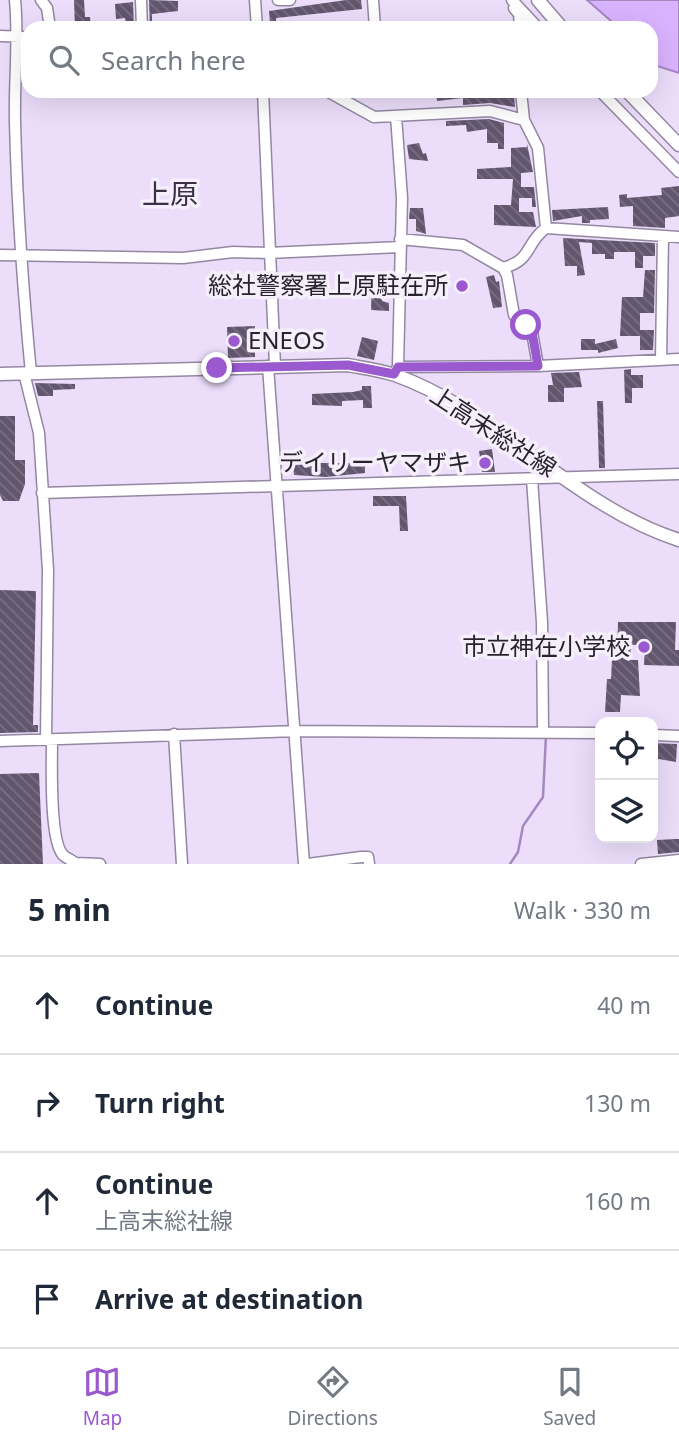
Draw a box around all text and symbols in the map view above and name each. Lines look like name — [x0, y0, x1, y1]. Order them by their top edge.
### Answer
search box — [21, 21, 658, 98]
icon: search — [45, 41, 83, 79]
text: Search here — [101, 42, 246, 78]
district label: 上原 — [142, 174, 198, 212]
place label: 総社警察署上原駐在所 — [208, 268, 448, 301]
marker: 総社警察署上原駐在所 — [454, 278, 470, 294]
route start — [510, 309, 541, 340]
place label: ENEOS — [248, 323, 325, 356]
marker: ENEOS — [226, 333, 242, 349]
route end — [201, 352, 232, 383]
street label: 上高末総社線 — [424, 378, 563, 484]
place label: デイリーヤマザキ — [279, 445, 471, 478]
marker: デイリーヤマザキ — [477, 455, 493, 471]
place label: 市立神在小学校 — [462, 629, 630, 662]
marker: 市立神在小学校 — [636, 639, 652, 655]
map controls — [595, 717, 658, 843]
button: locate — [595, 717, 658, 780]
button: layers — [595, 780, 658, 843]
text: 5 min — [28, 889, 111, 930]
text: Walk · 330 m — [514, 894, 651, 926]
icon: ahead — [28, 986, 66, 1024]
text: Continue — [95, 987, 213, 1023]
text: 40 m — [597, 989, 651, 1021]
icon: right — [28, 1084, 66, 1122]
text: Turn right — [95, 1085, 225, 1121]
text: 130 m — [584, 1087, 651, 1119]
text: Continue — [95, 1166, 213, 1202]
icon: ahead — [28, 1182, 66, 1220]
text: 160 m — [584, 1185, 651, 1217]
text: 上高末総社線 — [95, 1204, 233, 1236]
icon: arrive — [28, 1280, 66, 1318]
text: Arrive at destination — [95, 1281, 364, 1317]
tab: Map — [83, 1363, 122, 1431]
tab: Directions — [288, 1363, 378, 1431]
tab: Saved — [543, 1363, 596, 1431]

